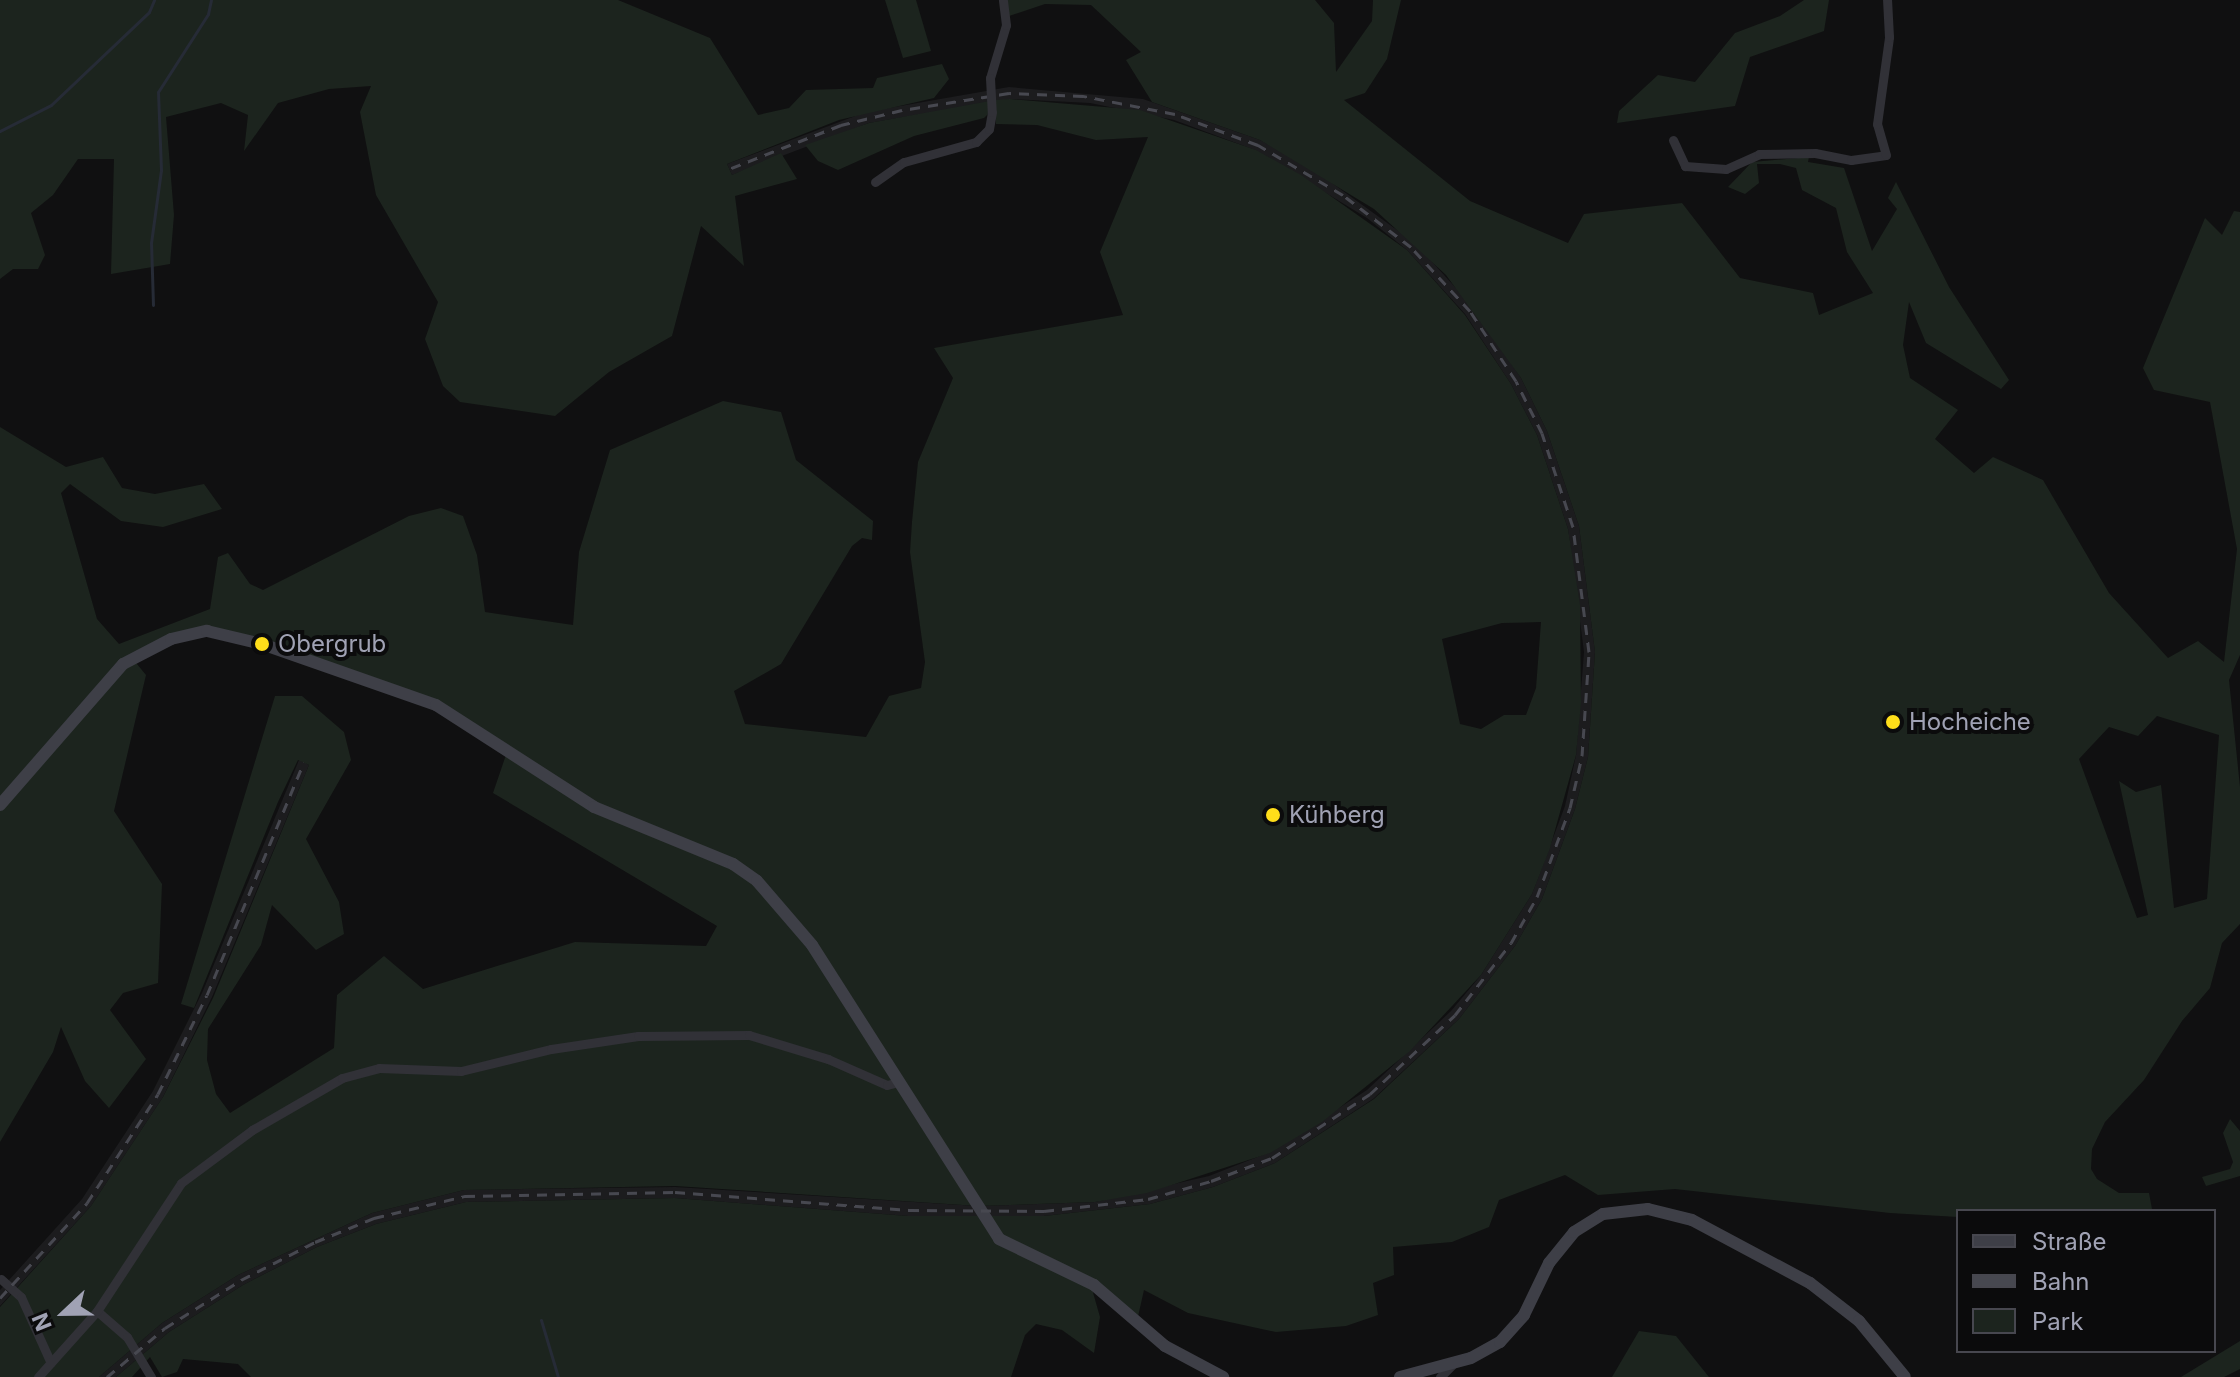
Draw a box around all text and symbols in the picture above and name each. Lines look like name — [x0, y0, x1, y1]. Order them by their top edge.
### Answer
place label: Obergrub — [278, 630, 386, 658]
marker: Obergrub — [253, 635, 271, 653]
place label: Hocheiche — [1909, 708, 2031, 736]
marker: Hocheiche — [1884, 713, 1902, 731]
place label: Kühberg — [1289, 801, 1385, 829]
marker: Kühberg — [1264, 806, 1282, 824]
legend — [1956, 1209, 2216, 1353]
text: Straße — [2032, 1227, 2107, 1256]
text: Bahn — [2032, 1267, 2090, 1296]
north arrow — [24, 1273, 104, 1353]
text: Park — [2032, 1307, 2083, 1336]
text: N — [27, 1309, 57, 1335]

